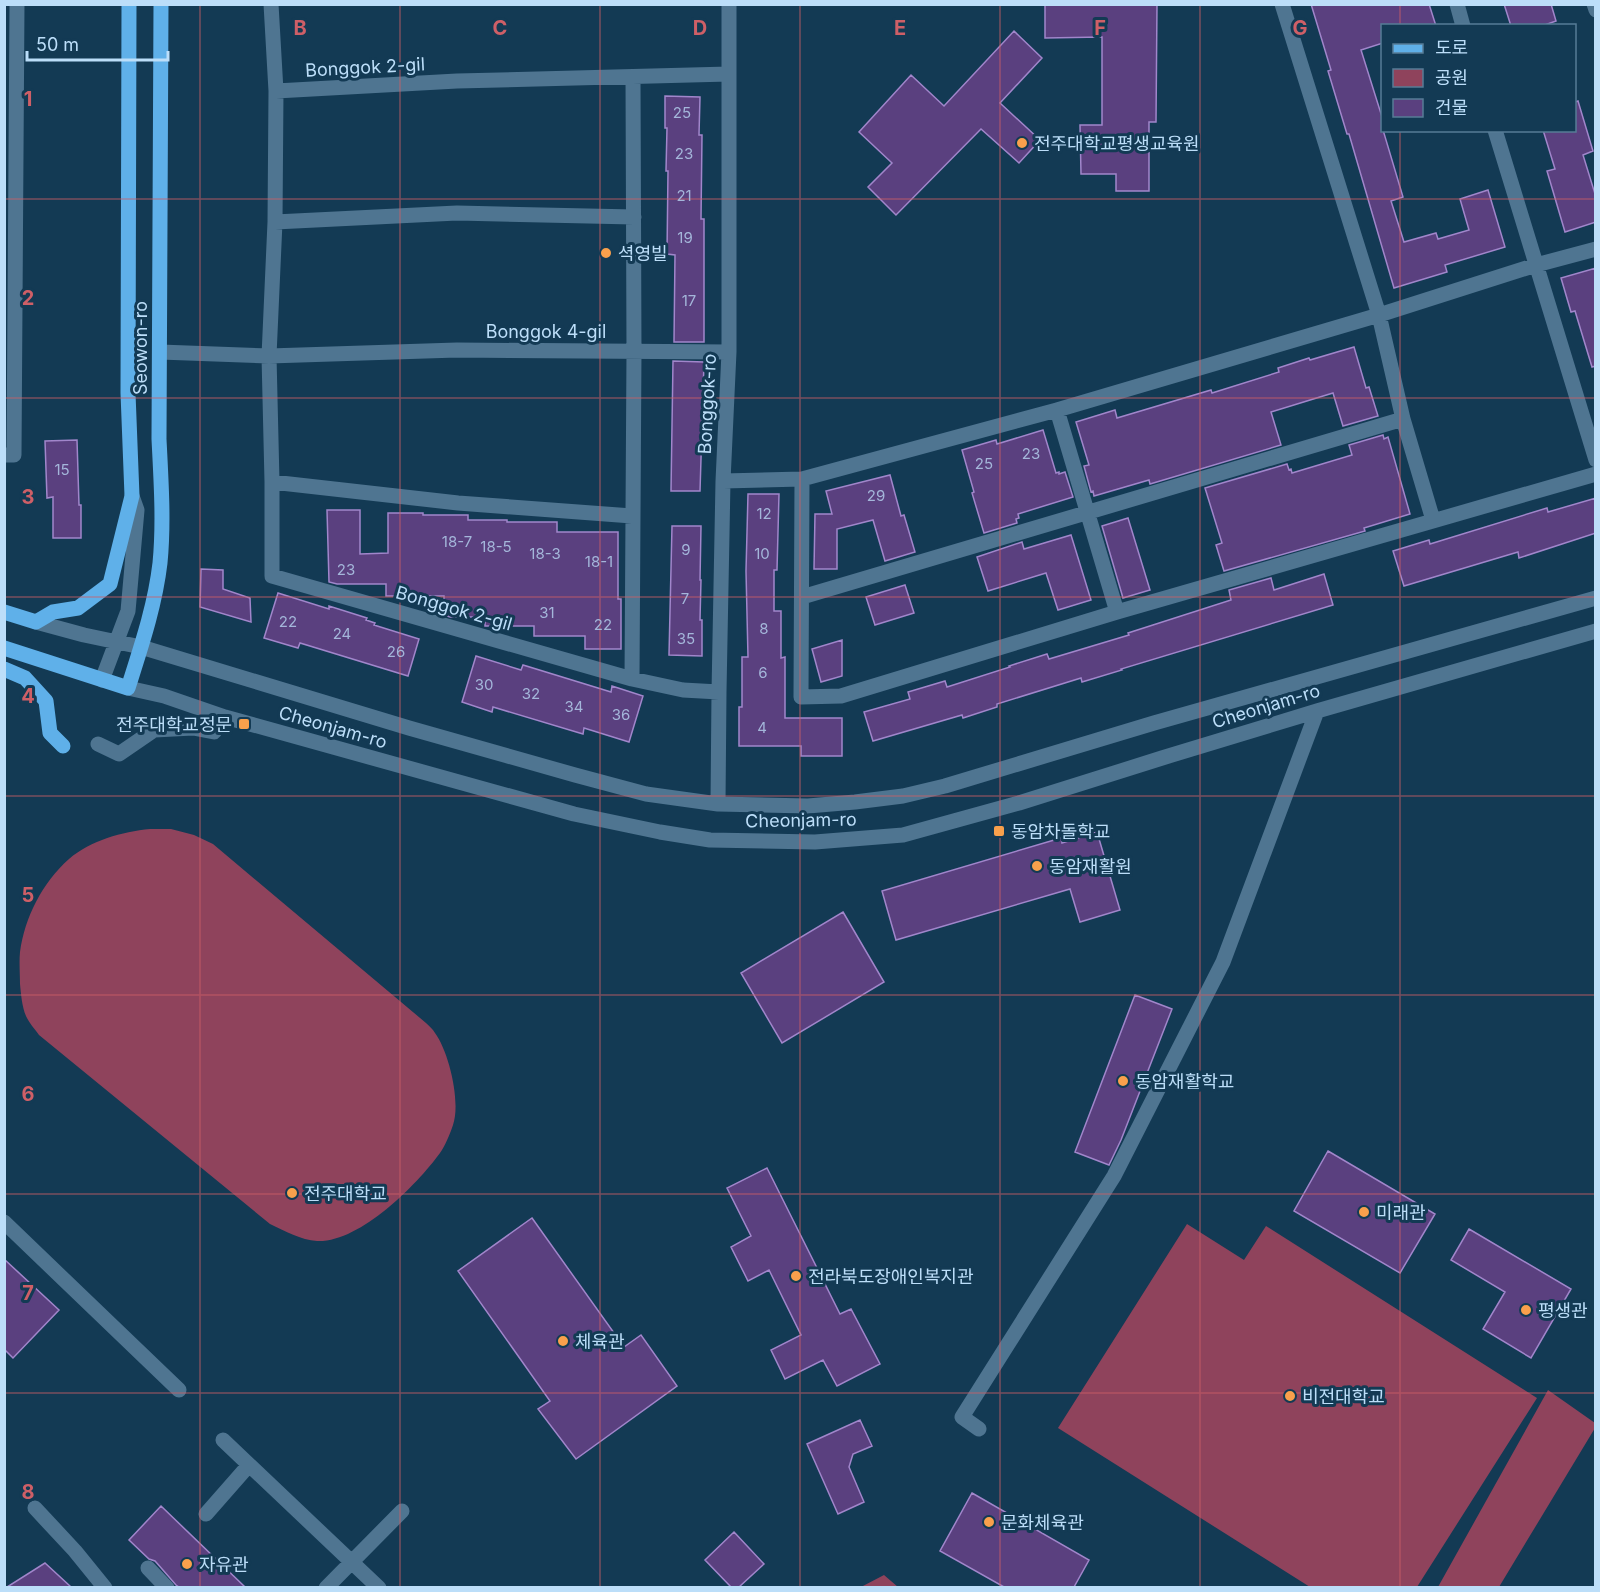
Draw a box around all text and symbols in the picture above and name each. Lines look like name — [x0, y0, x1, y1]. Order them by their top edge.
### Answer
text: B — [293, 16, 307, 40]
text: C — [493, 16, 507, 40]
text: D — [693, 16, 707, 40]
text: E — [894, 16, 906, 40]
text: F — [1094, 16, 1106, 40]
text: G — [1292, 16, 1308, 40]
scale bar — [27, 24, 168, 62]
legend — [1381, 24, 1576, 132]
text: 50 m — [36, 34, 79, 55]
text: 도로 — [1435, 37, 1468, 58]
street label: Bonggok 2-gil — [305, 53, 425, 81]
text: 공원 — [1435, 67, 1468, 88]
text: 1 — [24, 87, 32, 111]
text: 건물 — [1435, 97, 1468, 118]
house number: 25 — [673, 103, 691, 122]
place label: 전주대학교평생교육원 — [1034, 133, 1200, 154]
marker: 전주대학교평생교육원 — [1015, 136, 1029, 150]
house number: 23 — [675, 144, 693, 163]
house number: 21 — [676, 186, 692, 205]
house number: 19 — [677, 228, 693, 247]
place label: 셕영빌 — [618, 243, 668, 264]
marker: 셕영빌 — [599, 246, 613, 260]
text: 2 — [22, 286, 34, 310]
house number: 17 — [682, 291, 696, 310]
street label: Seowon-ro — [130, 301, 151, 395]
street label: Bonggok 4-gil — [486, 321, 606, 342]
street label: Bonggok-ro — [694, 353, 720, 455]
house number: 23 — [1022, 444, 1040, 463]
house number: 25 — [975, 454, 993, 473]
house number: 15 — [54, 460, 70, 479]
text: 3 — [22, 485, 34, 509]
house number: 29 — [867, 486, 885, 505]
house number: 12 — [756, 504, 772, 523]
house number: 18-7 — [442, 532, 472, 551]
house number: 18-5 — [480, 537, 512, 556]
house number: 9 — [681, 540, 691, 559]
house number: 18-3 — [529, 544, 561, 563]
house number: 10 — [754, 544, 770, 563]
house number: 18-1 — [585, 552, 613, 571]
house number: 23 — [337, 560, 355, 579]
street label: Bonggok 2-gil — [393, 581, 515, 635]
house number: 7 — [681, 589, 689, 608]
house number: 31 — [539, 603, 555, 622]
house number: 22 — [279, 612, 297, 631]
house number: 22 — [594, 615, 612, 634]
house number: 8 — [759, 619, 769, 638]
house number: 24 — [333, 624, 351, 643]
house number: 35 — [677, 629, 695, 648]
house number: 26 — [387, 642, 405, 661]
house number: 6 — [758, 663, 768, 682]
house number: 30 — [475, 675, 493, 694]
street label: Cheonjam-ro — [1210, 680, 1322, 732]
text: 4 — [21, 684, 35, 708]
house number: 32 — [522, 684, 540, 703]
house number: 34 — [565, 697, 583, 716]
street label: Cheonjam-ro — [277, 702, 389, 752]
house number: 36 — [612, 705, 630, 724]
place label: 전주대학교정문 — [116, 714, 232, 735]
marker: 전주대학교정문 — [237, 717, 251, 731]
house number: 4 — [757, 718, 767, 737]
street label: Cheonjam-ro — [745, 809, 857, 831]
place label: 동암차돌학교 — [1011, 821, 1110, 842]
marker: 동암차돌학교 — [992, 824, 1006, 838]
place label: 동암재활원 — [1049, 856, 1132, 877]
marker: 동암재활원 — [1030, 859, 1044, 873]
text: 5 — [22, 883, 34, 907]
place label: 동암재활학교 — [1135, 1071, 1234, 1092]
marker: 동암재활학교 — [1116, 1074, 1130, 1088]
text: 6 — [22, 1082, 35, 1106]
place label: 전주대학교 — [304, 1183, 387, 1204]
marker: 전주대학교 — [285, 1186, 299, 1200]
place label: 미래관 — [1376, 1202, 1426, 1223]
marker: 미래관 — [1357, 1205, 1371, 1219]
place label: 전라북도장애인복지관 — [808, 1266, 974, 1287]
marker: 전라북도장애인복지관 — [789, 1269, 803, 1283]
text: 7 — [22, 1281, 34, 1305]
place label: 평생관 — [1538, 1300, 1588, 1321]
marker: 평생관 — [1519, 1303, 1533, 1317]
place label: 체육관 — [575, 1331, 625, 1352]
marker: 체육관 — [556, 1334, 570, 1348]
place label: 비전대학교 — [1302, 1386, 1385, 1407]
marker: 비전대학교 — [1283, 1389, 1297, 1403]
text: 8 — [21, 1480, 35, 1504]
place label: 문화체육관 — [1001, 1512, 1084, 1533]
marker: 문화체육관 — [982, 1515, 996, 1529]
place label: 자유관 — [199, 1554, 249, 1575]
marker: 자유관 — [180, 1557, 194, 1571]

